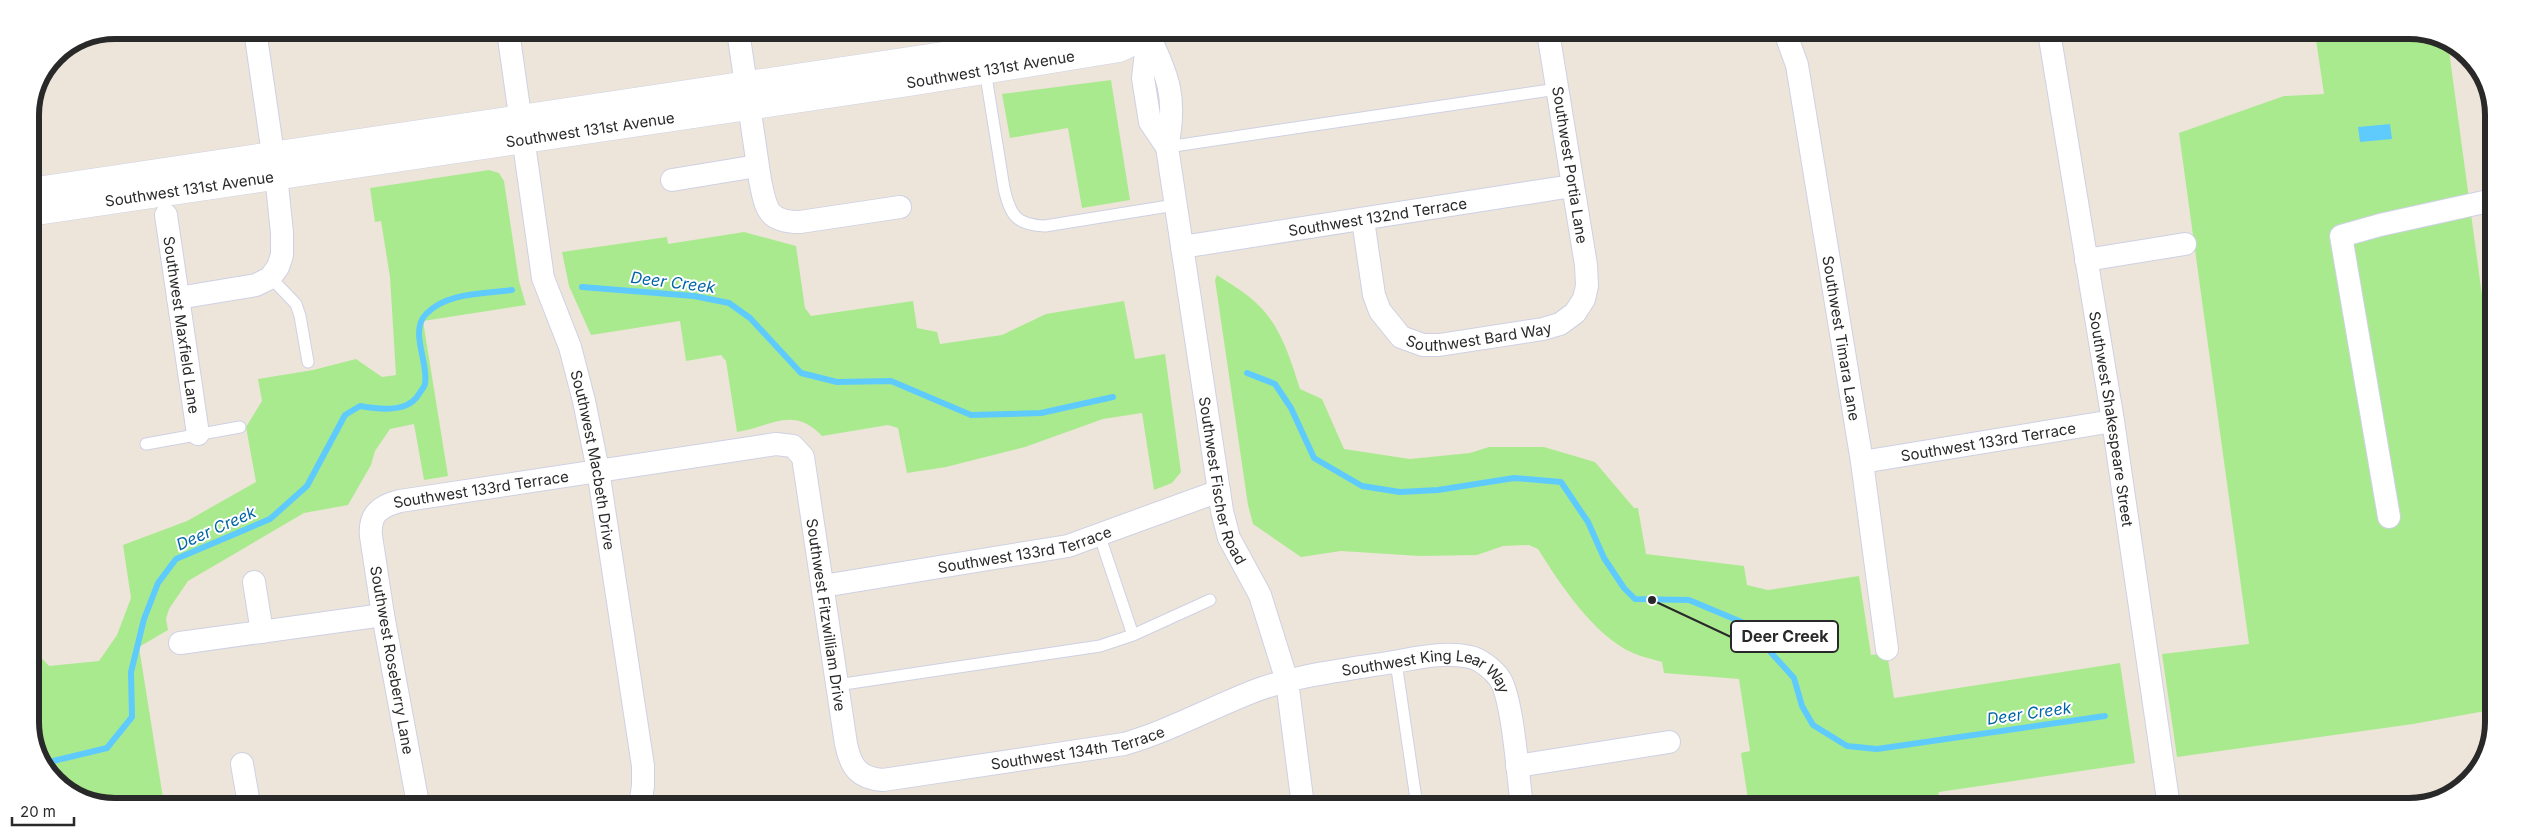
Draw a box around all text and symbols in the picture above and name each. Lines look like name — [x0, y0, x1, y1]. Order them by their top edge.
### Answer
street label: Southwest 131st Avenue — [905, 46, 1076, 92]
street label: Southwest Portia Lane — [1548, 85, 1592, 245]
street label: Southwest 131st Avenue — [504, 107, 676, 151]
street label: Southwest 131st Avenue — [104, 167, 275, 210]
street label: Southwest 132nd Terrace — [1287, 193, 1468, 240]
street label: Southwest Maxfield Lane — [160, 235, 204, 415]
street label: Southwest Timara Lane — [1819, 254, 1865, 422]
water label: Deer Creek — [630, 267, 717, 297]
street label: Southwest Shakespeare Street — [2086, 310, 2138, 528]
street label: Southwest Bard Way — [1404, 317, 1554, 355]
street label: Southwest Macbeth Drive — [567, 368, 620, 551]
street label: Southwest Fischer Road — [1195, 395, 1251, 567]
street label: Southwest 133rd Terrace — [1899, 418, 2077, 465]
street label: Southwest 133rd Terrace — [391, 466, 570, 512]
water label: Deer Creek — [173, 501, 259, 554]
street label: Southwest Fitzwilliam Drive — [803, 517, 850, 712]
street label: Southwest 133rd Terrace — [936, 522, 1114, 577]
street label: Southwest Roseberry Lane — [366, 564, 418, 756]
callout: Deer Creek — [1731, 621, 1838, 652]
text: Deer Creek — [1741, 626, 1829, 646]
street label: Southwest King Lear Way — [1340, 645, 1515, 696]
water label: Deer Creek — [1985, 697, 2073, 729]
street label: Southwest 134th Terrace — [989, 721, 1167, 773]
scale bar — [12, 794, 75, 826]
text: 20 m — [20, 802, 56, 821]

